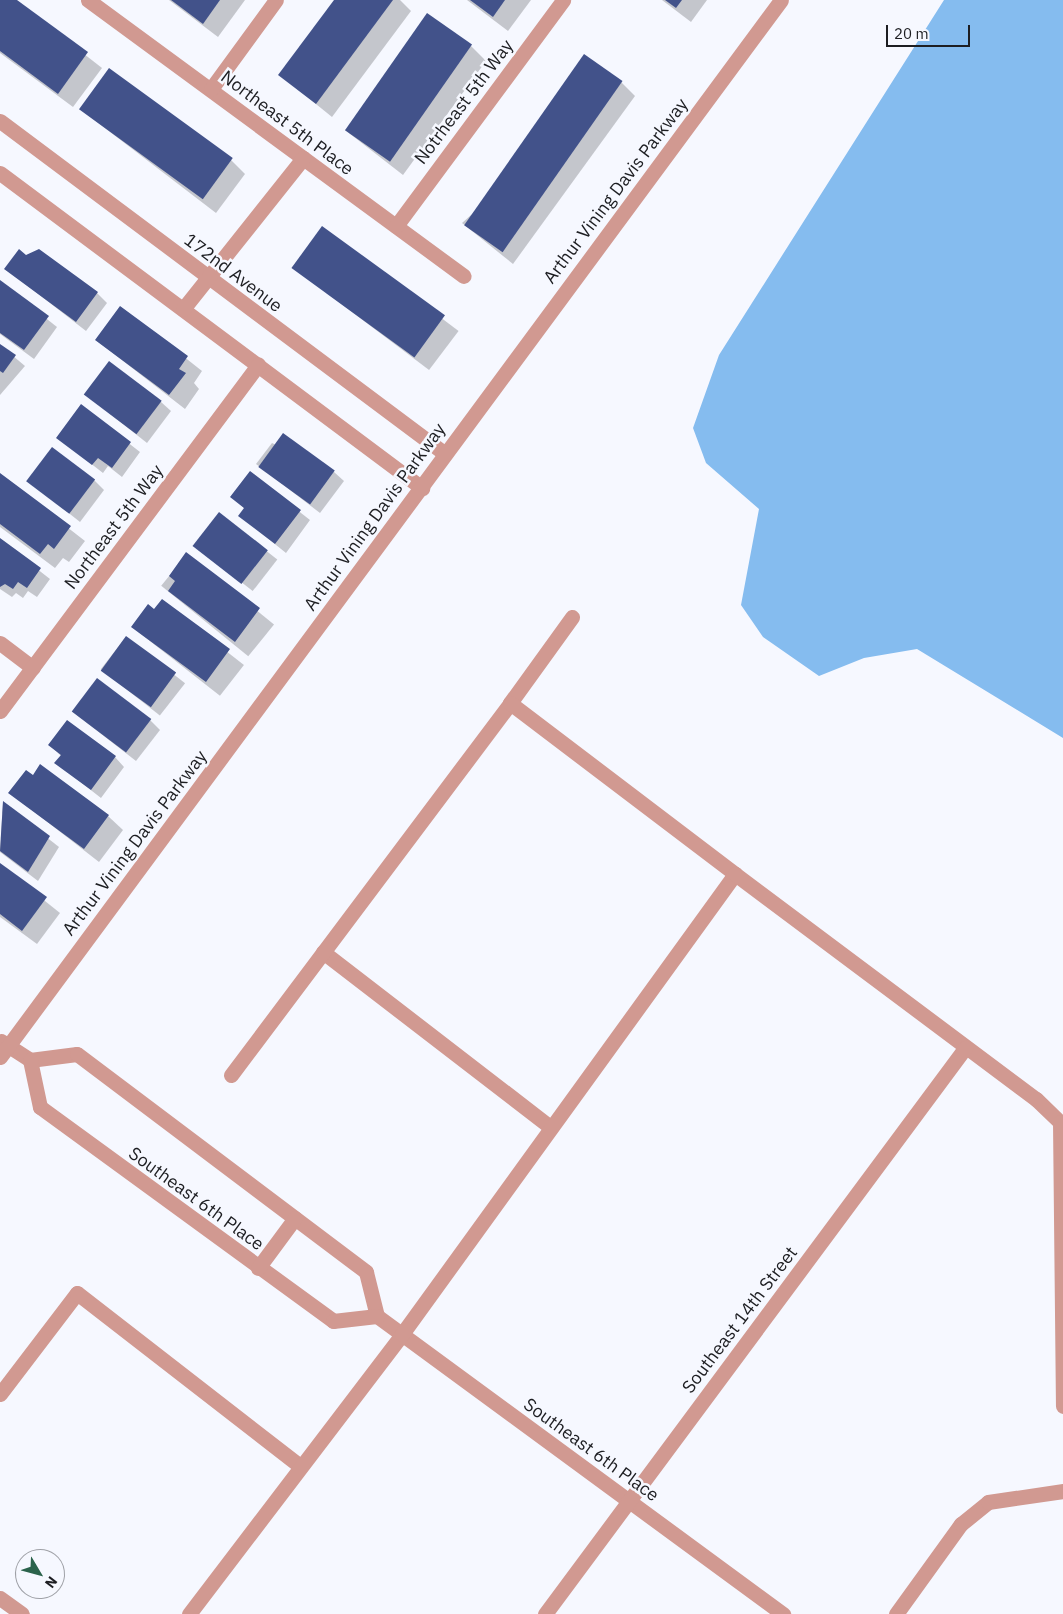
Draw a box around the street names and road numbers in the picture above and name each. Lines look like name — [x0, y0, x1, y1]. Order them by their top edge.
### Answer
street label: Notrheast 5th Way — [410, 35, 518, 169]
street label: Northeast 5th Place — [216, 66, 358, 180]
street label: Arthur Vining Davis Parkway — [539, 94, 693, 288]
street label: 172nd Avenue — [180, 229, 286, 317]
street label: Arthur Vining Davis Parkway — [300, 419, 450, 615]
street label: Northeast 5th Way — [60, 460, 168, 594]
street label: Arthur Vining Davis Parkway — [58, 746, 212, 940]
street label: Southeast 6th Place — [124, 1143, 268, 1255]
street label: Southeast 14th Street — [678, 1243, 802, 1397]
street label: Southeast 6th Place — [519, 1394, 663, 1506]

